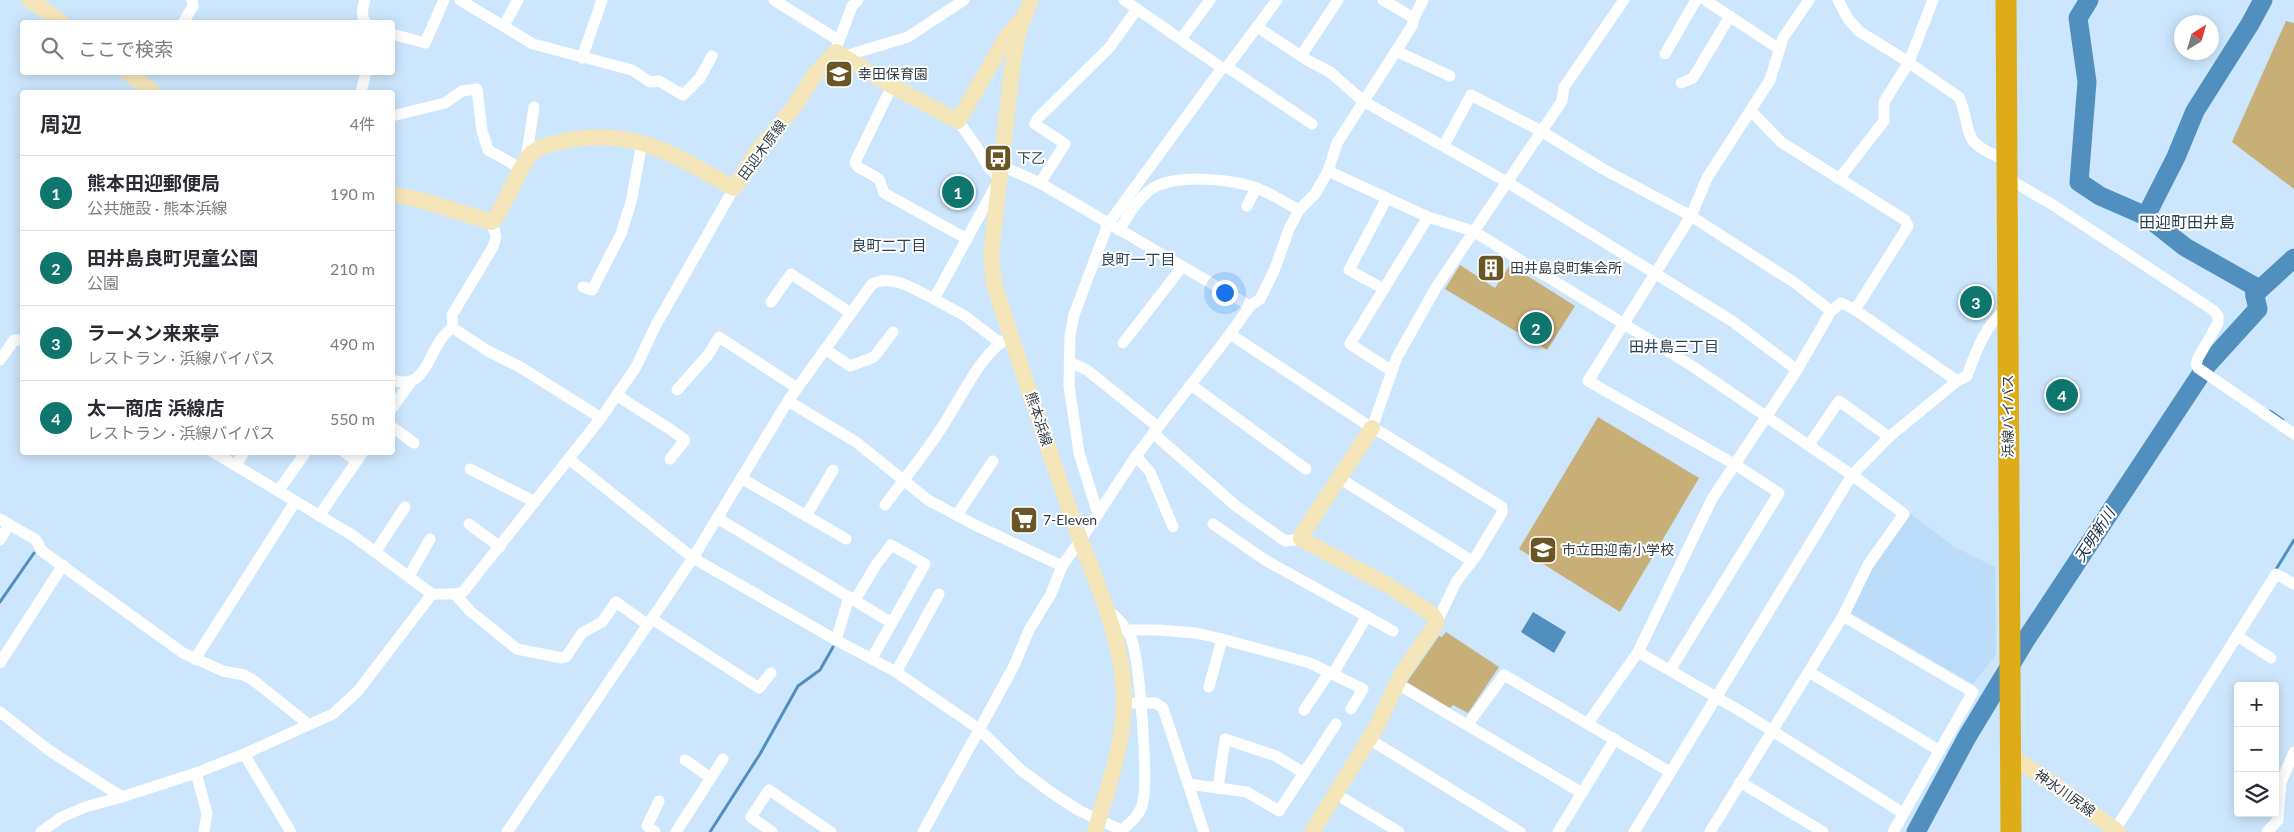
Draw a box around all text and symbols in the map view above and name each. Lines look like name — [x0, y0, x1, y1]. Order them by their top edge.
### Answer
north arrow — [2174, 15, 2219, 60]
search box — [20, 20, 395, 75]
icon: search — [38, 34, 66, 62]
text: ここで検索 — [78, 37, 173, 60]
school or university icon: 幸田保育園 — [824, 59, 854, 89]
place label: 幸田保育園 — [858, 65, 928, 82]
text: 周辺 — [40, 111, 82, 136]
text: 4件 — [350, 114, 375, 133]
street label: 田迎木原線 — [734, 116, 789, 183]
bus stop icon: 下乙 — [983, 143, 1013, 173]
place label: 下乙 — [1017, 149, 1045, 166]
text: 熊本田迎郵便局 — [87, 171, 220, 194]
pin: 1 — [942, 173, 974, 211]
text: 1 — [51, 184, 61, 203]
text: 190 m — [330, 184, 375, 203]
text: 公共施設 · 熊本浜線 — [87, 198, 227, 217]
district label: 田迎町田井島 — [2139, 212, 2235, 231]
district label: 良町二丁目 — [851, 236, 927, 254]
text: 田井島良町児童公園 — [87, 246, 258, 269]
district label: 良町一丁目 — [1100, 250, 1176, 268]
building icon: 田井島良町集会所 — [1476, 253, 1506, 283]
text: 2 — [51, 259, 61, 278]
text: 210 m — [330, 259, 375, 278]
place label: 田井島良町集会所 — [1510, 259, 1622, 276]
text: 公園 — [87, 273, 119, 292]
your location — [1212, 280, 1238, 306]
pin: 3 — [1960, 283, 1992, 321]
pin: 2 — [1520, 309, 1552, 347]
text: ラーメン来来亭 — [87, 321, 219, 344]
text: 3 — [51, 334, 61, 353]
text: 490 m — [330, 334, 375, 353]
district label: 田井島三丁目 — [1629, 337, 1719, 355]
text: レストラン · 浜線バイパス — [87, 348, 275, 367]
street label: 浜線バイパス — [1999, 374, 2016, 458]
pin: 4 — [2046, 376, 2078, 414]
street label: 熊本浜線 — [1023, 390, 1056, 448]
text: 太一商店 浜線店 — [87, 396, 225, 419]
text: 4 — [51, 409, 61, 428]
text: 550 m — [330, 409, 375, 428]
text: レストラン · 浜線バイパス — [87, 423, 275, 442]
water label: 天明新川 — [2070, 503, 2119, 565]
supermarket icon: 7-Eleven — [1009, 505, 1039, 535]
place label: 7-Eleven — [1043, 511, 1097, 528]
school or university icon: 市立田迎南小学校 — [1528, 535, 1558, 565]
place label: 市立田迎南小学校 — [1562, 541, 1674, 558]
map controls — [2234, 682, 2279, 817]
button: + — [2234, 682, 2279, 727]
button: − — [2234, 727, 2279, 772]
street label: 神水川尻線 — [2032, 766, 2099, 820]
button: layers — [2234, 772, 2279, 817]

